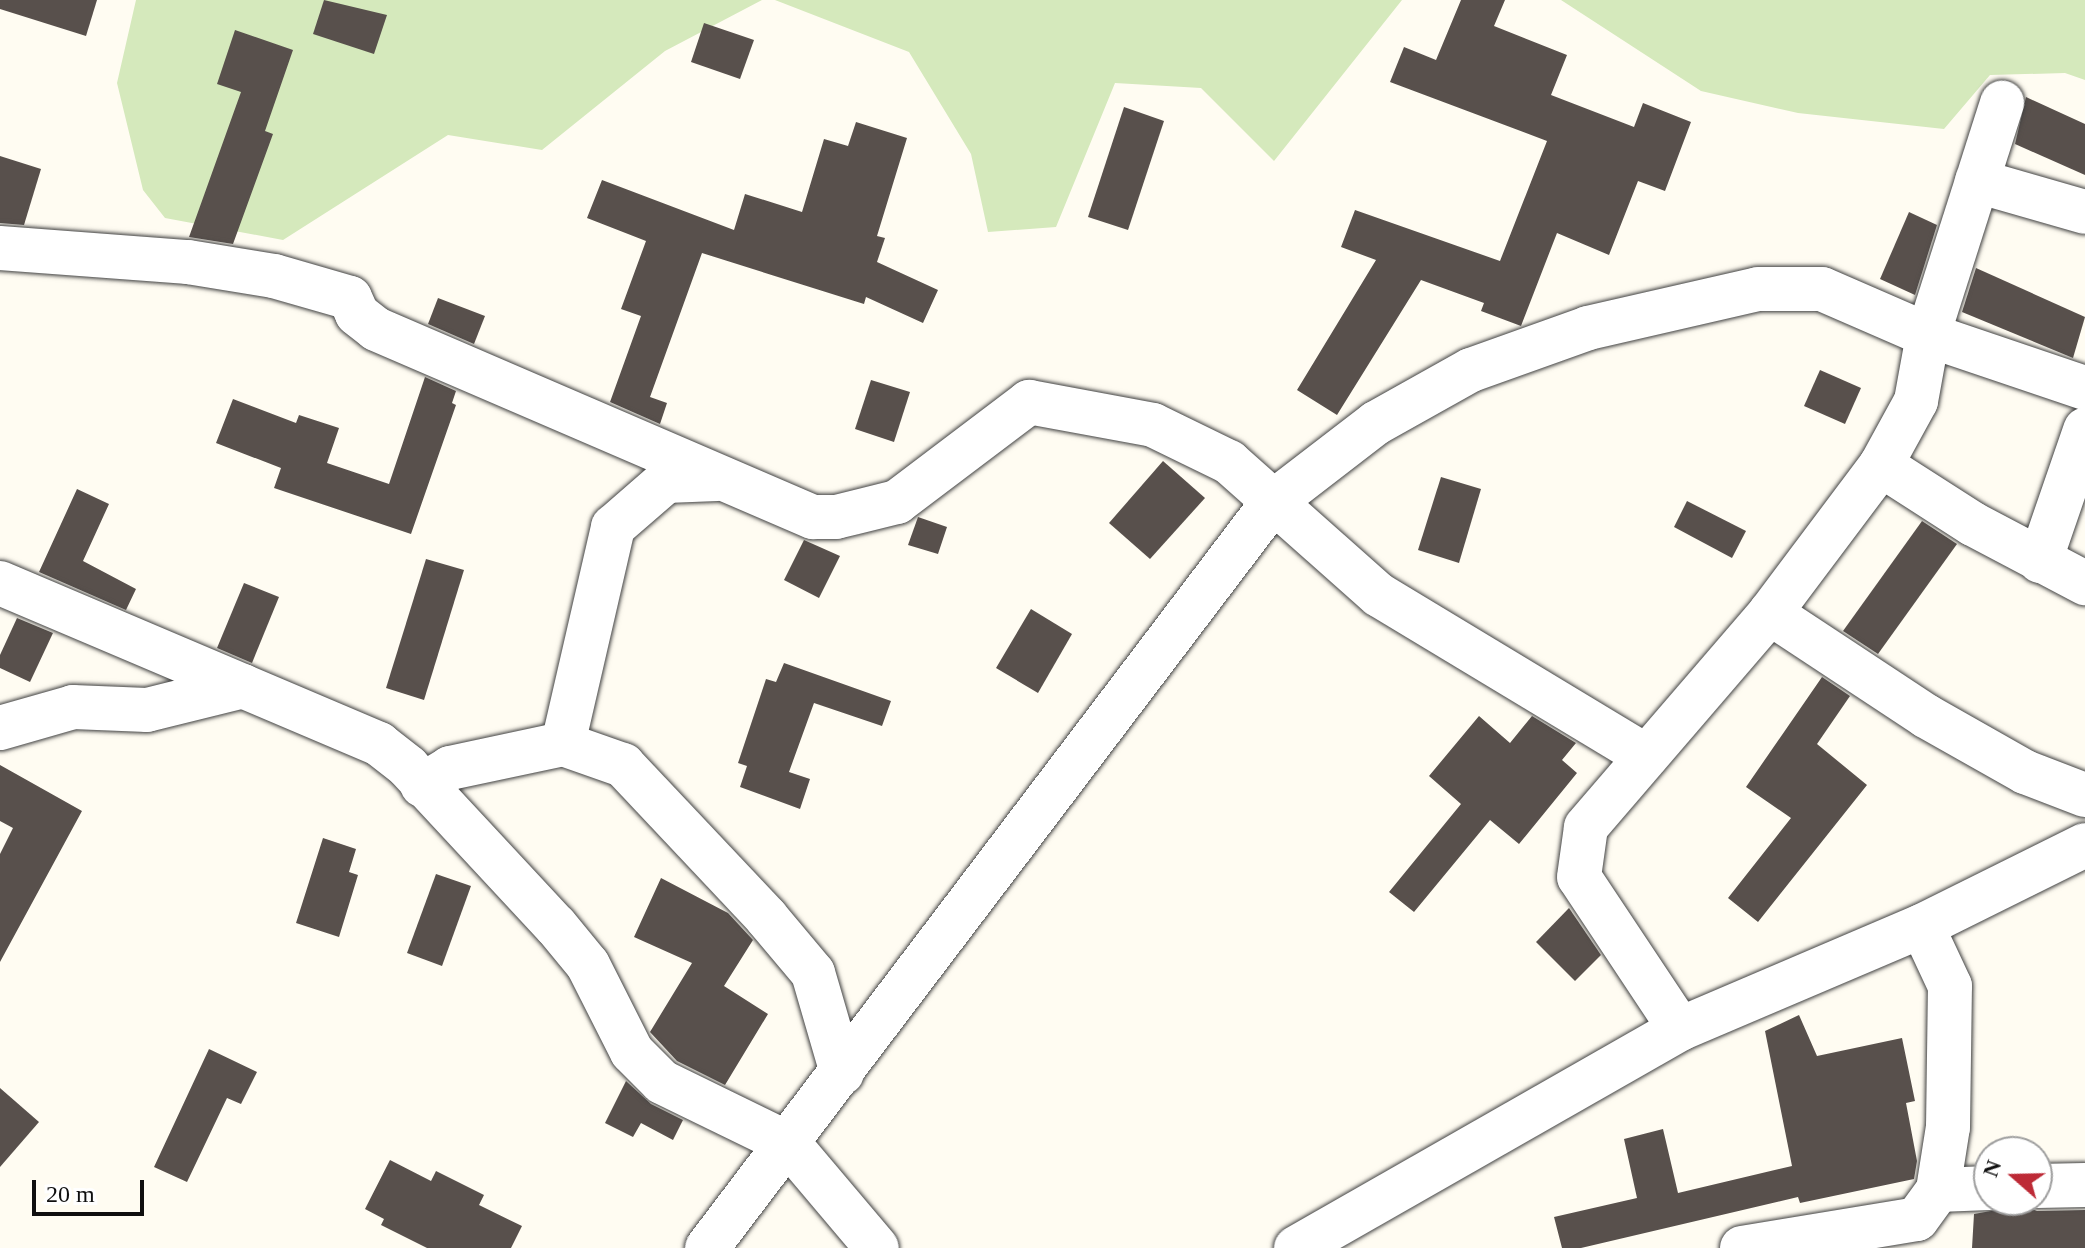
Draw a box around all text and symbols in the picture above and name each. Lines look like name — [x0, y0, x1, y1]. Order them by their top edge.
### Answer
north arrow — [1973, 1136, 2053, 1216]
text: N — [1977, 1157, 2006, 1180]
scale bar — [36, 1164, 148, 1214]
text: 20 m — [46, 1181, 95, 1207]

